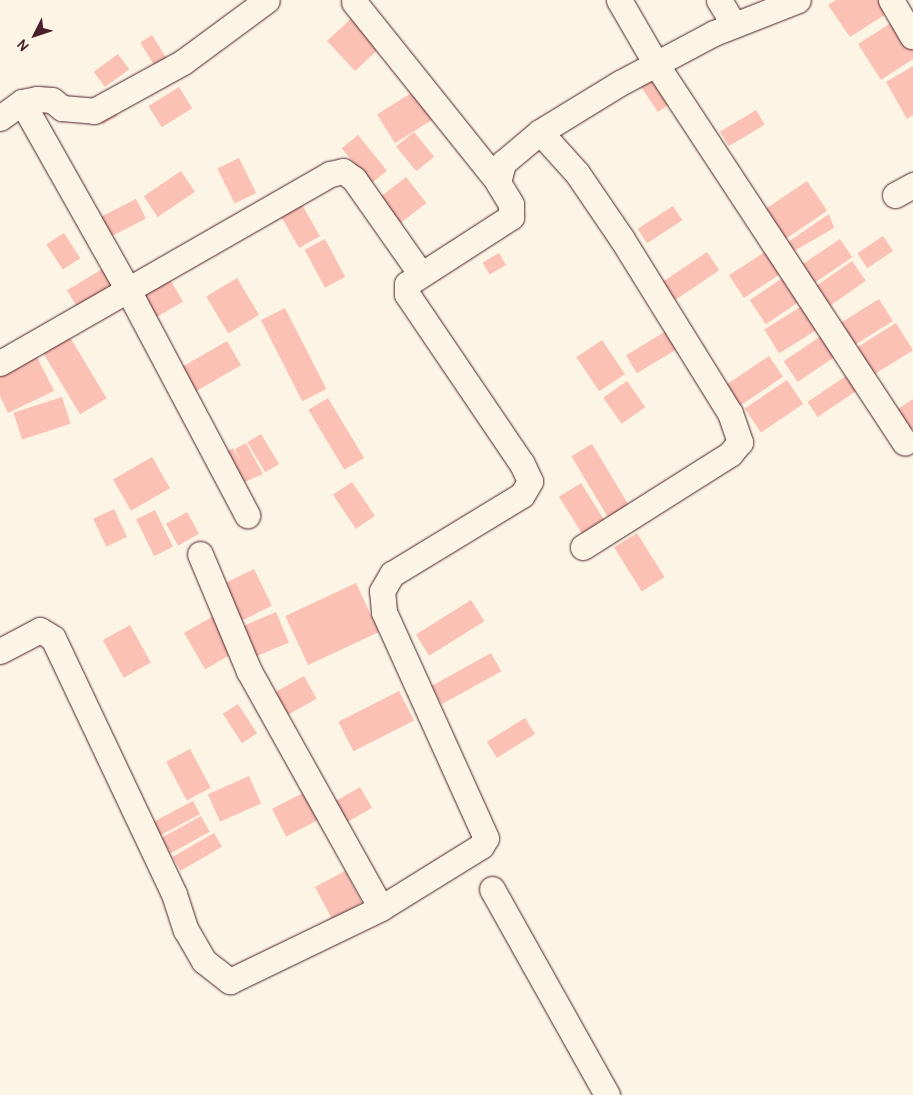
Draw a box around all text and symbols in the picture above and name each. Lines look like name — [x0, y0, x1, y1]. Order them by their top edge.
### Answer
north arrow — [10, 10, 60, 60]
text: N — [14, 36, 33, 54]

